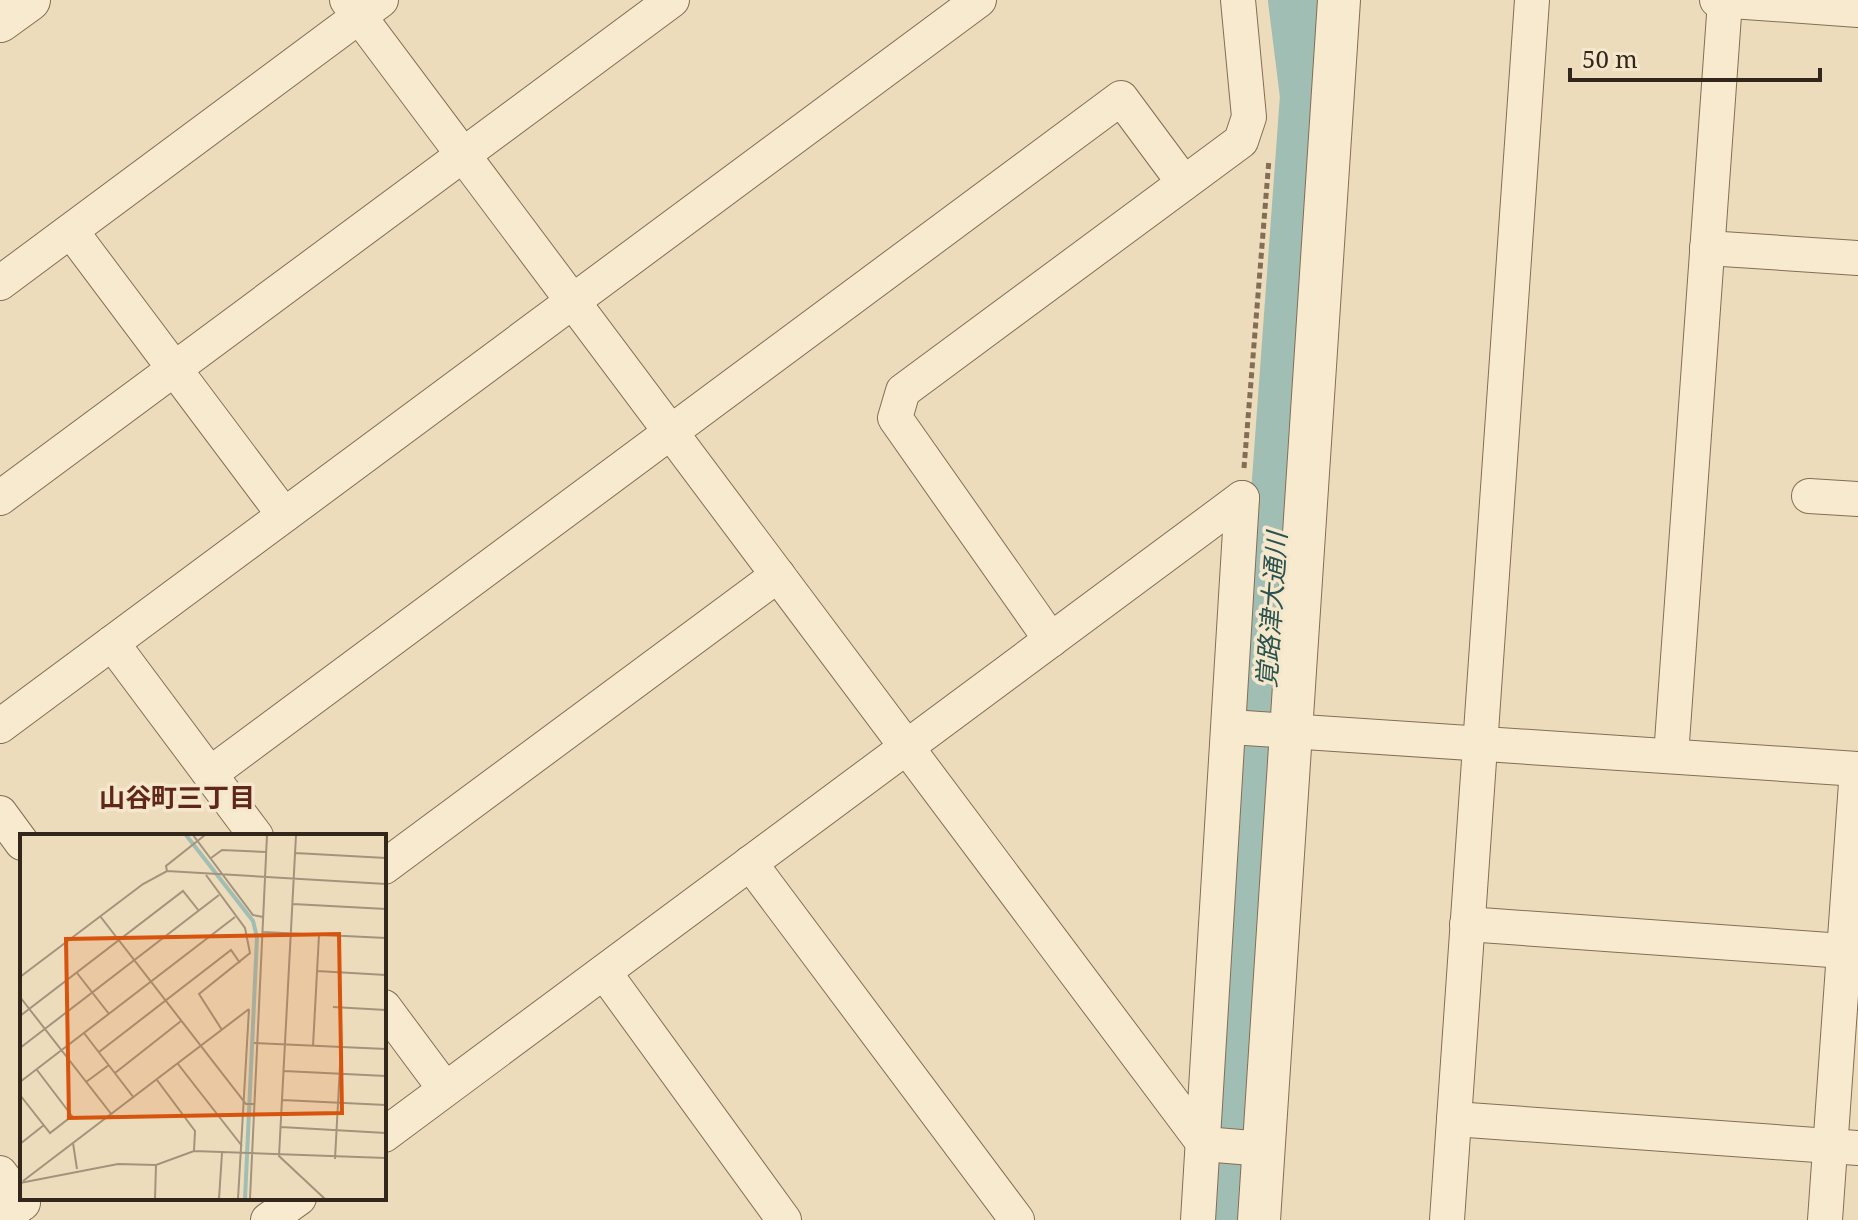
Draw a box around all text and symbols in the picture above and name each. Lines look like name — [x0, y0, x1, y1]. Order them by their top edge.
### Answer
scale bar — [1570, 32, 1820, 82]
text: 50 m — [1582, 42, 1638, 75]
water label: 覚路津大通川 — [1248, 528, 1295, 689]
district label: 山谷町三丁目 — [99, 779, 255, 815]
inset map — [20, 834, 386, 1200]

